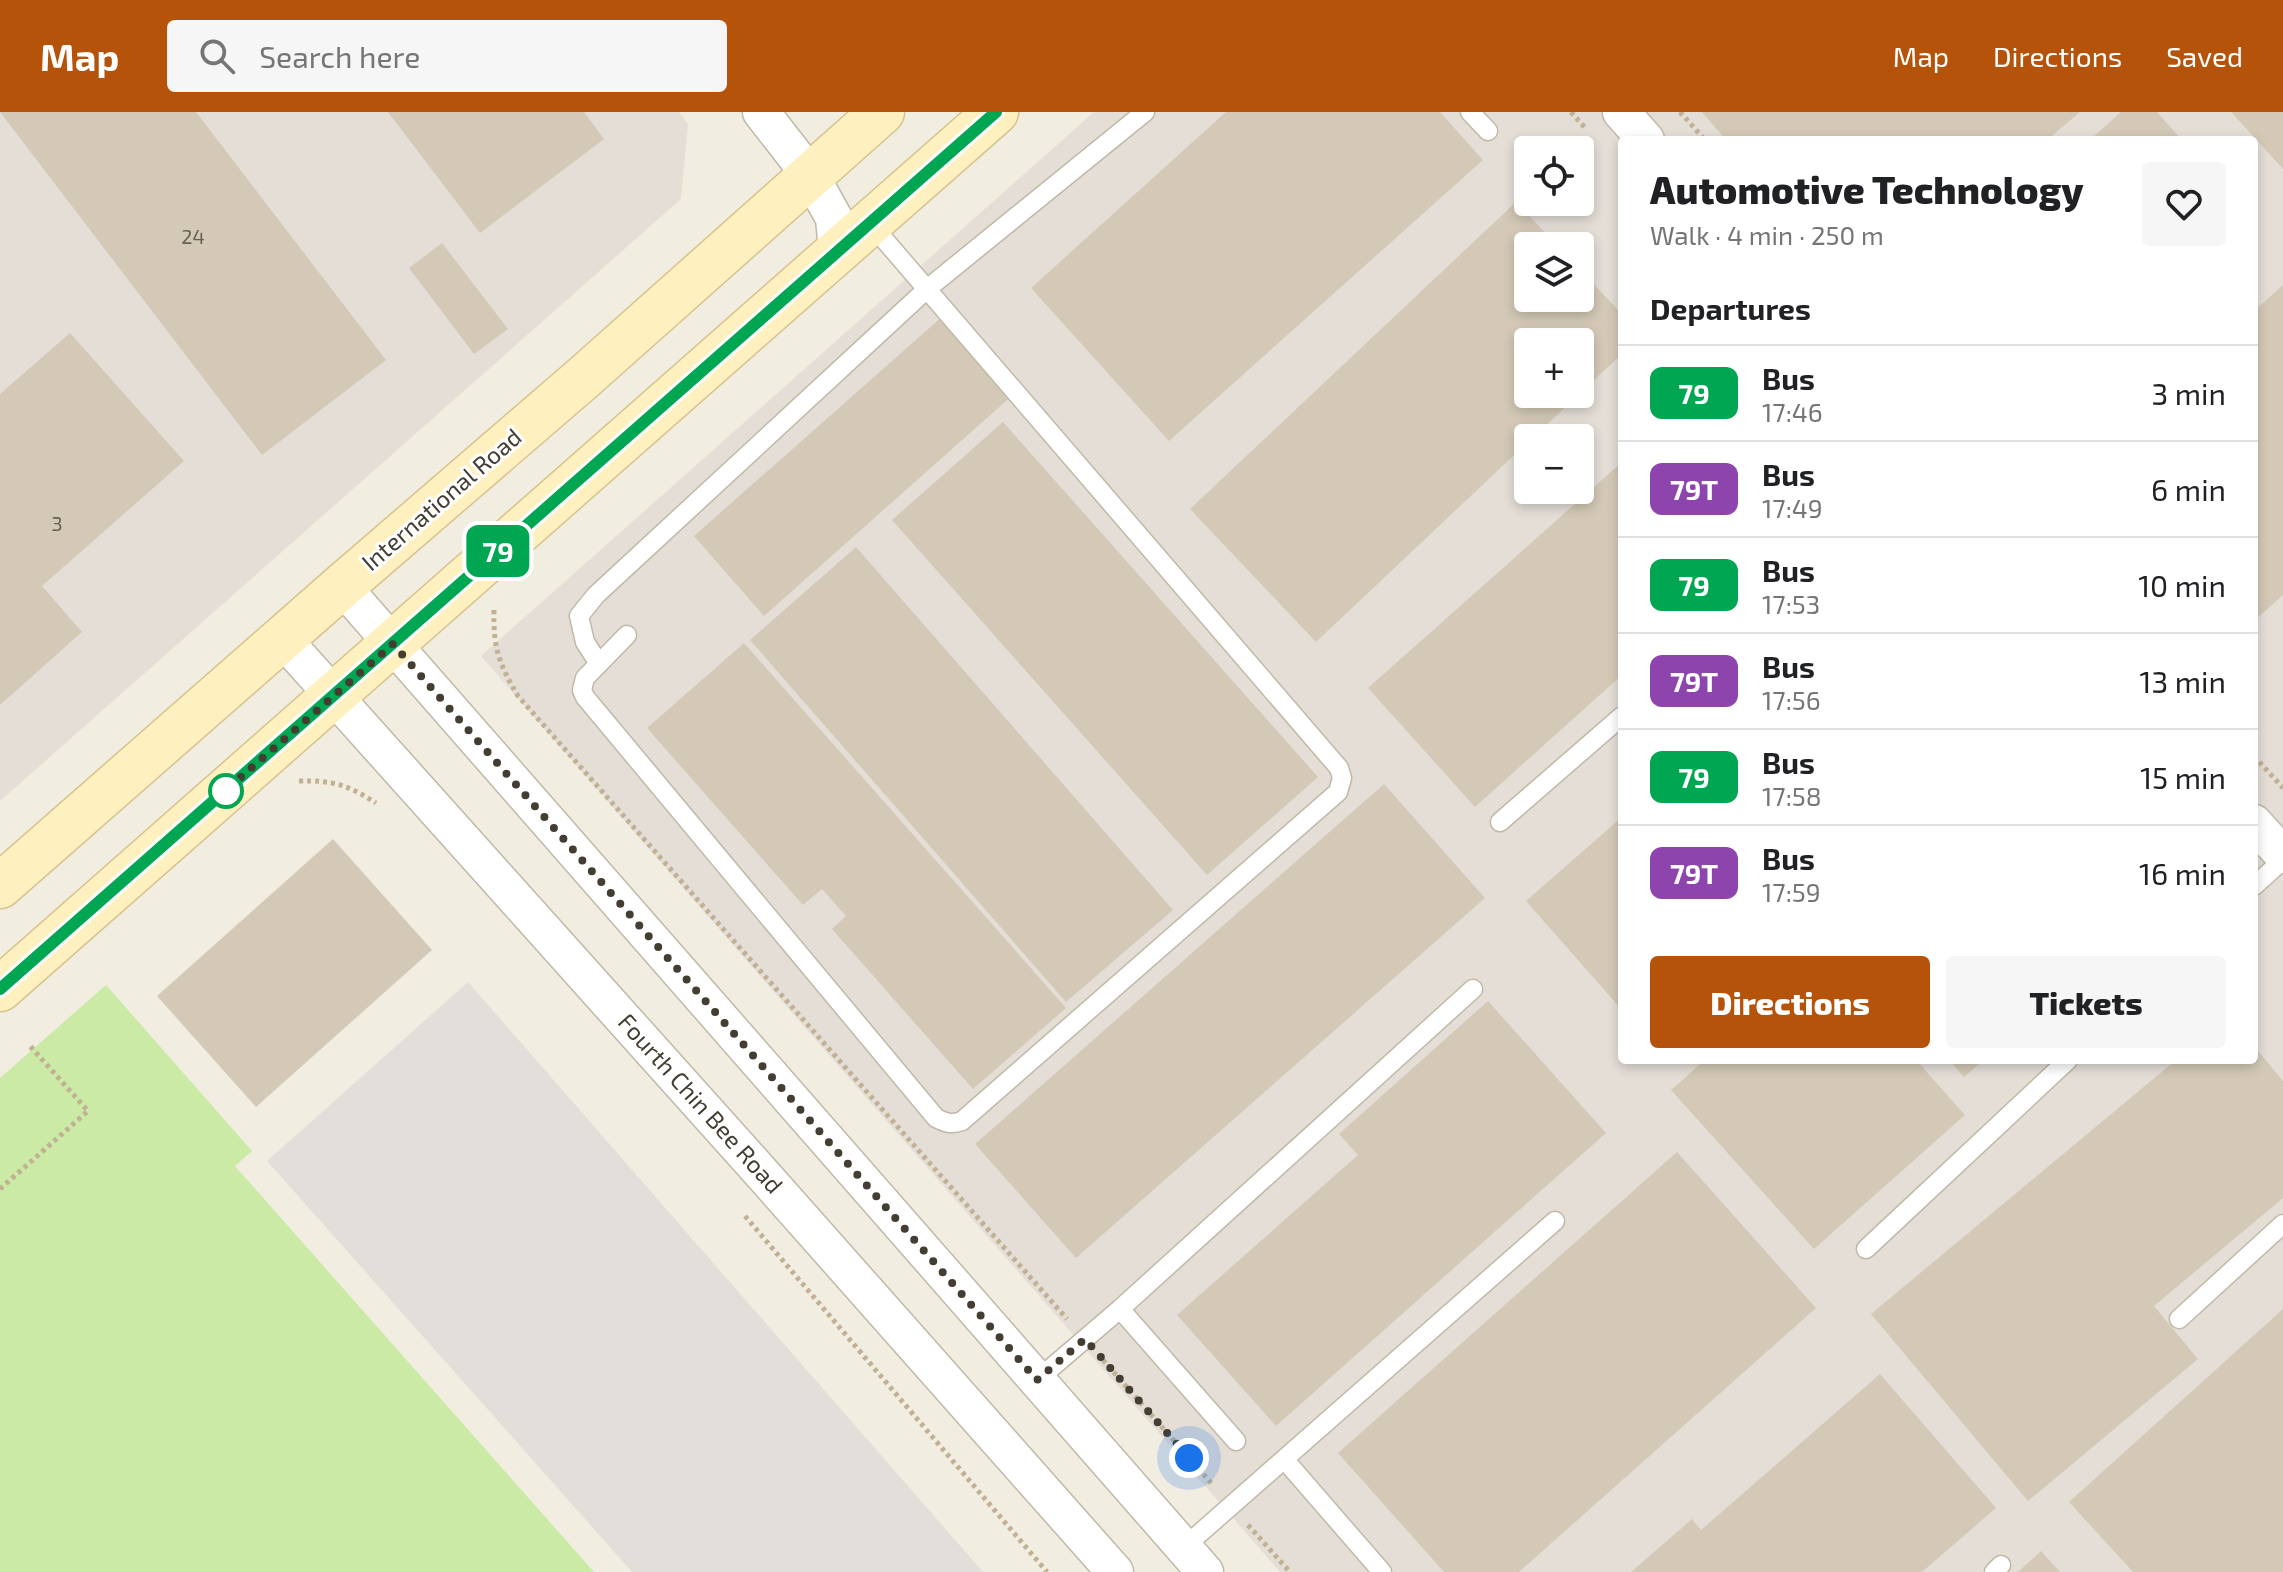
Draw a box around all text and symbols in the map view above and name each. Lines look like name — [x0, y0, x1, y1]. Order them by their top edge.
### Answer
search box — [167, 20, 727, 92]
text: Map — [40, 33, 119, 79]
icon: search — [195, 34, 239, 78]
text: Search here — [259, 38, 420, 74]
text: Map — [1893, 39, 1949, 73]
text: Directions — [1993, 39, 2122, 73]
text: Saved — [2166, 39, 2243, 73]
map controls — [1514, 136, 1594, 504]
button: locate — [1514, 136, 1594, 216]
button: heart — [2142, 162, 2226, 246]
text: Automotive Technology — [1650, 166, 2083, 212]
text: Walk · 4 min · 250 m — [1650, 219, 1884, 250]
house number: 24 — [181, 224, 205, 248]
button: layers — [1514, 232, 1594, 312]
text: Departures — [1650, 290, 1811, 326]
button: + — [1514, 328, 1594, 408]
text: Bus — [1762, 360, 1815, 396]
text: 3 min — [2151, 375, 2226, 411]
text: 79 — [1678, 376, 1710, 410]
text: 17:46 — [1762, 396, 1823, 427]
street label: International Road — [355, 422, 527, 576]
button: − — [1514, 424, 1594, 504]
text: Bus — [1762, 456, 1815, 492]
text: 6 min — [2151, 471, 2226, 507]
text: 79T — [1670, 472, 1718, 506]
text: 17:49 — [1762, 492, 1823, 523]
house number: 3 — [51, 511, 63, 535]
line badge: 79 — [462, 525, 534, 577]
text: 79 — [482, 534, 514, 568]
text: Bus — [1762, 552, 1815, 588]
text: 10 min — [2138, 567, 2226, 603]
text: 79 — [1678, 568, 1710, 602]
text: 17:53 — [1762, 588, 1820, 619]
text: Bus — [1762, 648, 1815, 684]
text: 13 min — [2140, 663, 2226, 699]
text: 79T — [1670, 664, 1718, 698]
text: 17:56 — [1762, 684, 1821, 715]
text: Bus — [1762, 744, 1815, 780]
text: 15 min — [2140, 759, 2226, 795]
text: 79 — [1678, 760, 1710, 794]
unlabelled marker — [209, 774, 243, 808]
text: 17:58 — [1762, 780, 1822, 811]
text: Bus — [1762, 840, 1815, 876]
text: 16 min — [2139, 855, 2226, 891]
text: 79T — [1670, 856, 1718, 890]
text: 17:59 — [1762, 876, 1821, 907]
button: Directions — [1650, 956, 1930, 1048]
button: Tickets — [1946, 956, 2226, 1048]
street label: Fourth Chin Bee Road — [613, 1007, 790, 1199]
your location — [1169, 1438, 1209, 1478]

